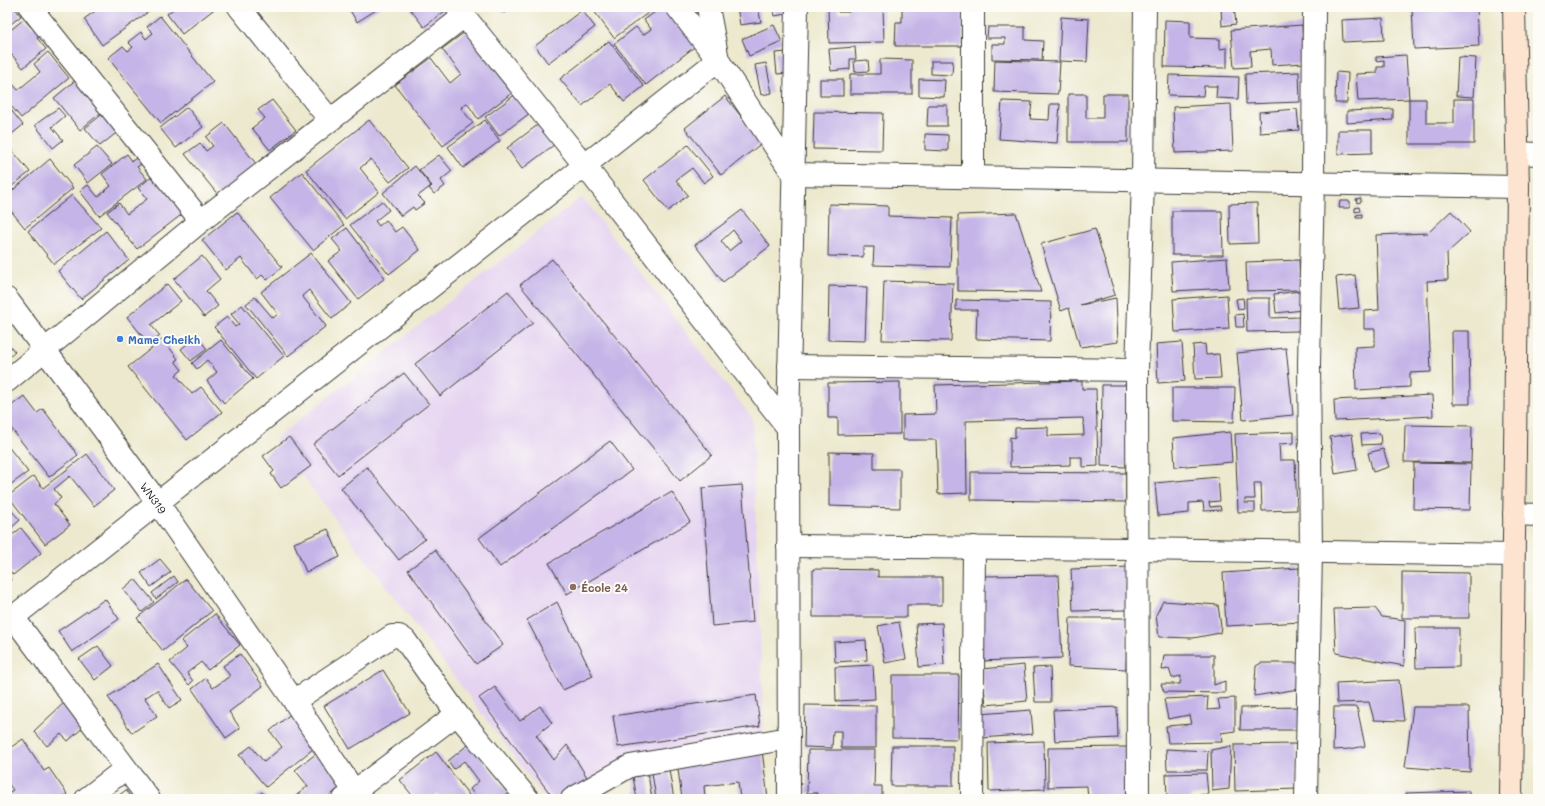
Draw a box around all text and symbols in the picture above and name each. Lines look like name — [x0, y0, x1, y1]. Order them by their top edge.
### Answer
place label: Mame Cheikh — [128, 332, 200, 347]
marker: Mame Cheikh — [115, 334, 125, 344]
street label: WN319 — [137, 479, 171, 517]
place label: École 24 — [581, 580, 628, 595]
marker: École 24 — [568, 582, 578, 592]

